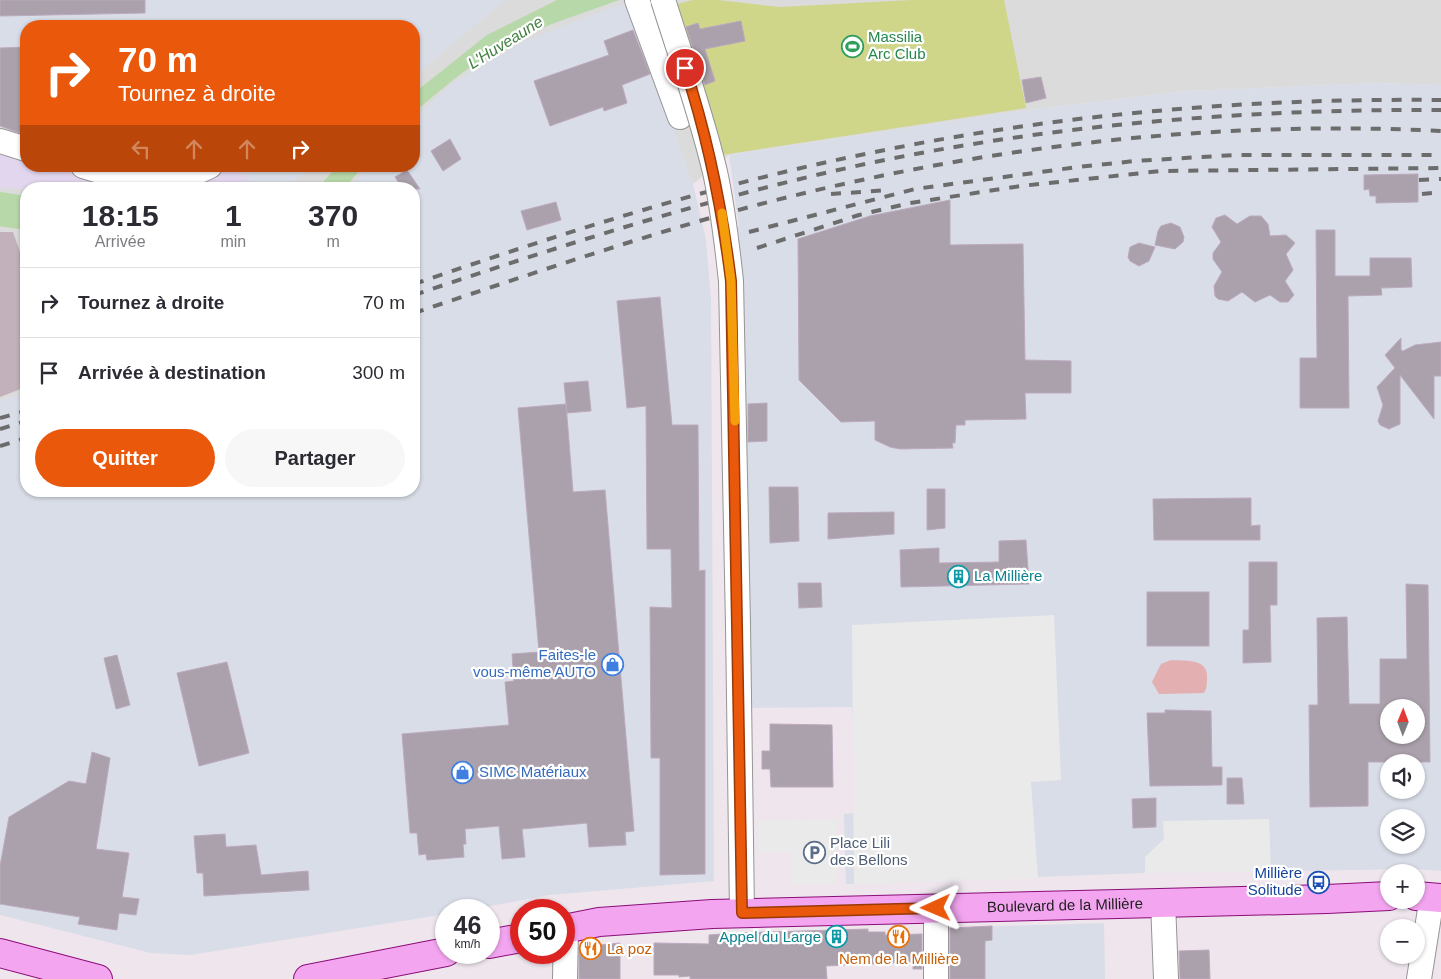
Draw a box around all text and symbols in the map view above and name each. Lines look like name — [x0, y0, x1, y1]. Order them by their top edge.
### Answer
water label: L'Huveaune — [465, 13, 546, 72]
place label: Massilia Arc Club — [868, 28, 926, 62]
sports icon: Massilia Arc Club — [840, 34, 864, 58]
icon: right — [35, 40, 100, 105]
text: 70 m — [118, 40, 198, 79]
pin — [664, 47, 706, 89]
icon: arrive — [671, 54, 699, 82]
text: Tournez à droite — [118, 81, 276, 106]
icon: left — [127, 135, 155, 163]
icon: ahead — [180, 135, 208, 163]
icon: ahead — [233, 135, 261, 163]
icon: right — [286, 135, 314, 163]
text: 18:15 — [82, 199, 159, 232]
text: 1 — [225, 199, 242, 232]
text: 370 — [308, 199, 358, 232]
text: Arrivée — [95, 233, 146, 250]
text: min — [220, 233, 246, 250]
text: m — [326, 233, 340, 250]
icon: right — [35, 289, 63, 317]
text: Tournez à droite — [78, 292, 224, 313]
text: 70 m — [363, 292, 405, 313]
icon: arrive — [35, 359, 63, 387]
text: Arrivée à destination — [78, 362, 266, 383]
text: 300 m — [352, 362, 405, 383]
button: Quitter — [35, 429, 215, 487]
button: Partager — [225, 429, 405, 487]
building icon: La Millière — [946, 564, 970, 588]
place label: La Millière — [974, 567, 1042, 584]
place label: Faites-le vous-même AUTO — [473, 646, 596, 680]
shop icon: Faites-le vous-même AUTO — [600, 652, 624, 676]
north arrow — [1380, 699, 1425, 744]
map controls — [1380, 699, 1425, 964]
button: sound — [1380, 754, 1425, 799]
shop icon: SIMC Matériaux — [451, 760, 475, 784]
place label: SIMC Matériaux — [479, 763, 587, 780]
button: layers — [1380, 809, 1425, 854]
place label: Place Lili des Bellons — [830, 834, 908, 868]
parking icon: Place Lili des Bellons — [802, 840, 826, 864]
place label: Millière Solitude — [1248, 864, 1302, 898]
button: + — [1380, 864, 1425, 909]
bus stop icon: Millière Solitude — [1306, 870, 1330, 894]
position arrow — [909, 881, 961, 933]
street label: Boulevard de la Millière — [987, 894, 1143, 915]
speed limit sign: 50 — [510, 899, 575, 964]
text: 46 — [454, 911, 481, 939]
button: − — [1380, 919, 1425, 964]
restaurant icon: Nem de la Millière — [887, 924, 911, 948]
building icon: Appel du Large — [825, 925, 849, 949]
place label: Appel du Large — [719, 928, 821, 945]
text: km/h — [454, 937, 481, 951]
restaurant icon: La poz — [579, 937, 603, 961]
place label: La poz — [607, 940, 652, 957]
place label: Nem de la Millière — [839, 950, 959, 967]

